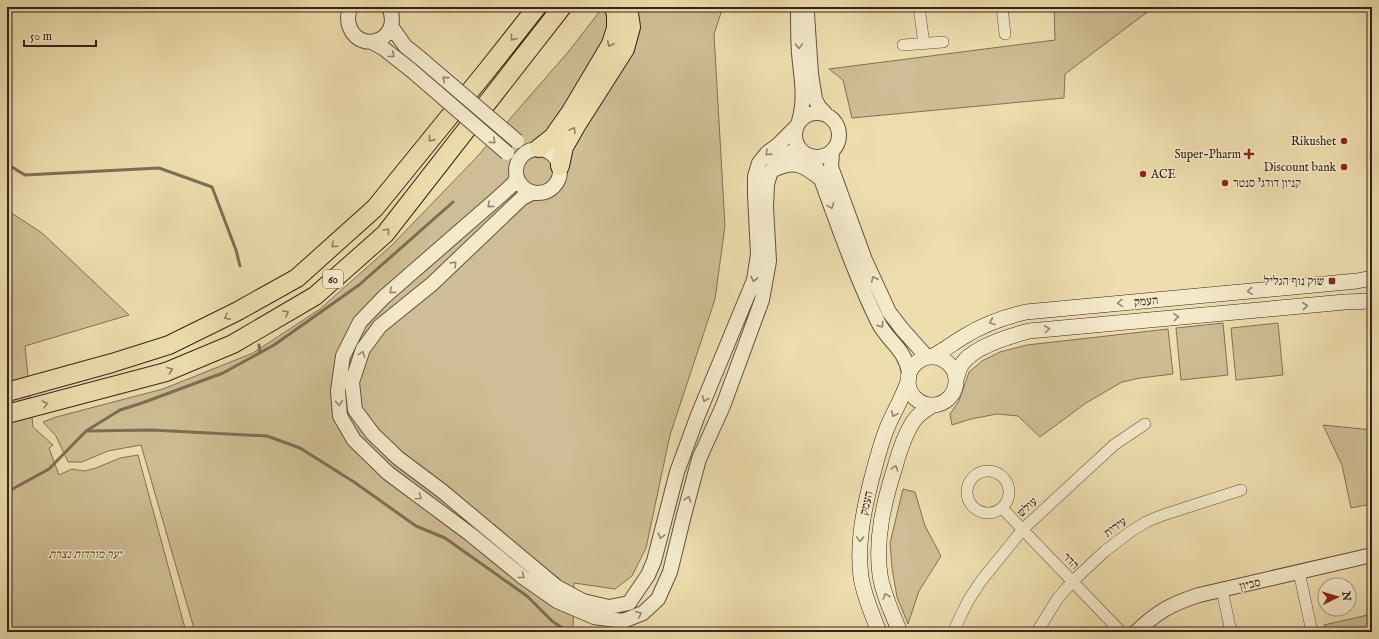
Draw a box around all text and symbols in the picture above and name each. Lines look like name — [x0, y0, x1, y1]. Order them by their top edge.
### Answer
scale bar — [24, 22, 96, 48]
text: 50 m — [30, 29, 52, 44]
one-way arrow — [511, 33, 518, 40]
one-way arrow — [607, 40, 615, 47]
one-way arrow — [795, 43, 803, 49]
one-way arrow — [388, 50, 395, 57]
one-way arrow — [442, 77, 449, 84]
one-way arrow — [569, 127, 576, 134]
place label: Rikushet — [1291, 134, 1336, 149]
one-way arrow — [429, 135, 436, 142]
marker: Rikushet — [1339, 136, 1349, 146]
one-way arrow — [489, 137, 496, 144]
place label: Super-Pharm — [1174, 147, 1241, 163]
one-way arrow — [765, 149, 773, 156]
marker: Super-Pharm — [1244, 149, 1254, 159]
place label: Discount bank — [1264, 160, 1337, 175]
marker: Discount bank — [1339, 162, 1349, 172]
place label: ACE — [1150, 167, 1176, 182]
marker: ACE — [1138, 169, 1148, 179]
place label: קניון דודג' סנטר — [1233, 176, 1301, 191]
marker: קניון דודג' סנטר — [1220, 178, 1230, 188]
one-way arrow — [487, 201, 494, 208]
one-way arrow — [826, 202, 834, 209]
one-way arrow — [382, 228, 389, 235]
one-way arrow — [331, 240, 339, 247]
one-way arrow — [449, 261, 457, 268]
road number: 60 — [323, 270, 343, 288]
place label: שוק נוף הגליל — [1264, 274, 1324, 289]
one-way arrow — [750, 275, 759, 282]
one-way arrow — [871, 276, 879, 284]
marker: שוק נוף הגליל — [1327, 276, 1337, 286]
one-way arrow — [389, 286, 396, 293]
one-way arrow — [1247, 287, 1253, 296]
street label: העמק — [1133, 293, 1159, 310]
one-way arrow — [1117, 298, 1123, 307]
one-way arrow — [1302, 301, 1308, 310]
one-way arrow — [282, 310, 290, 317]
one-way arrow — [224, 312, 231, 320]
one-way arrow — [1173, 313, 1179, 322]
one-way arrow — [989, 318, 996, 326]
one-way arrow — [876, 321, 883, 328]
one-way arrow — [1043, 325, 1050, 334]
one-way arrow — [357, 350, 365, 357]
one-way arrow — [167, 367, 174, 375]
one-way arrow — [702, 395, 710, 403]
one-way arrow — [41, 400, 48, 409]
one-way arrow — [334, 400, 343, 406]
one-way arrow — [891, 410, 899, 417]
one-way arrow — [890, 465, 899, 472]
street label: העמק — [856, 489, 877, 517]
one-way arrow — [414, 492, 421, 499]
street label: עולש — [1014, 494, 1041, 520]
one-way arrow — [683, 495, 692, 502]
street label: עירית — [1101, 514, 1130, 541]
one-way arrow — [657, 532, 666, 539]
one-way arrow — [856, 536, 864, 542]
park label: יער מורדות נצרת — [49, 547, 123, 562]
street label: הדר — [1059, 550, 1082, 573]
one-way arrow — [517, 571, 524, 578]
street label: סביון — [1238, 575, 1262, 594]
north arrow — [1317, 577, 1357, 617]
text: N — [1338, 590, 1353, 602]
one-way arrow — [882, 592, 890, 599]
one-way arrow — [635, 611, 642, 619]

